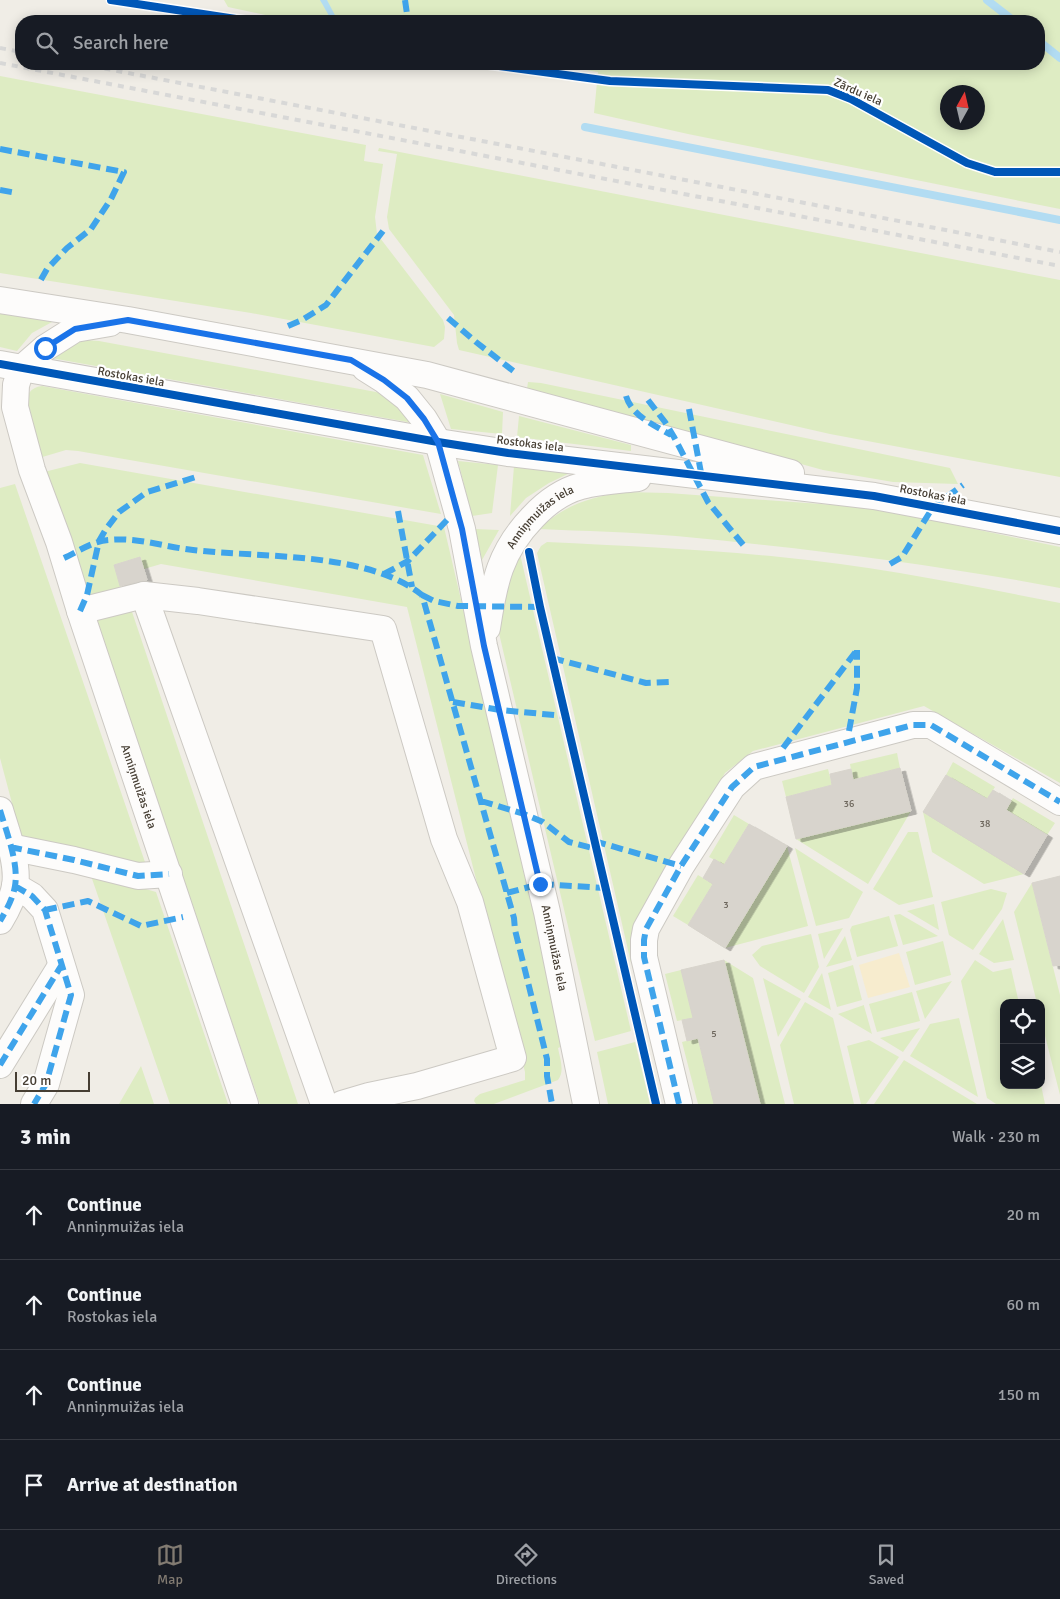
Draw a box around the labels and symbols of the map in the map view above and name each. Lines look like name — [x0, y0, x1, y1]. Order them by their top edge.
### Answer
street label: Zārdu iela — [831, 75, 885, 109]
north arrow — [940, 85, 985, 130]
route start — [34, 337, 57, 360]
street label: Rostokas iela — [96, 364, 166, 390]
street label: Rostokas iela — [495, 432, 565, 456]
street label: Rostokas iela — [898, 481, 968, 509]
street label: Anniņmuižas iela — [503, 482, 576, 551]
street label: Anniņmuižas iela — [118, 742, 160, 831]
house number: 36 — [844, 798, 854, 810]
house number: 38 — [980, 818, 990, 830]
route end — [529, 873, 552, 896]
house number: 3 — [723, 899, 729, 911]
street label: Anniņmuižas iela — [538, 903, 570, 993]
house number: 5 — [711, 1028, 717, 1040]
scale bar — [15, 1069, 90, 1092]

